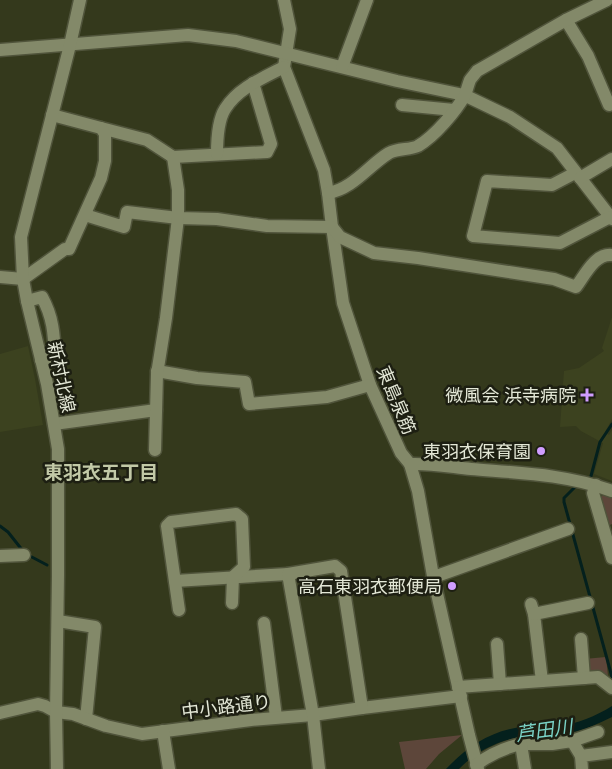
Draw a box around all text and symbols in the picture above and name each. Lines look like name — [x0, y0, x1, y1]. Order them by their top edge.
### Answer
street label: 新村北線 — [43, 339, 81, 415]
street label: 東島泉筋 — [372, 362, 422, 438]
place label: 微風会 浜寺病院 — [445, 383, 576, 407]
marker: 微風会 浜寺病院 — [580, 388, 594, 402]
place label: 東羽衣保育園 — [423, 439, 531, 463]
marker: 東羽衣保育園 — [535, 445, 547, 457]
district label: 東羽衣五丁目 — [44, 459, 158, 485]
place label: 高石東羽衣郵便局 — [298, 574, 442, 598]
marker: 高石東羽衣郵便局 — [446, 580, 458, 592]
street label: 中小路通り — [180, 689, 272, 723]
water label: 芦田川 — [514, 713, 576, 747]

